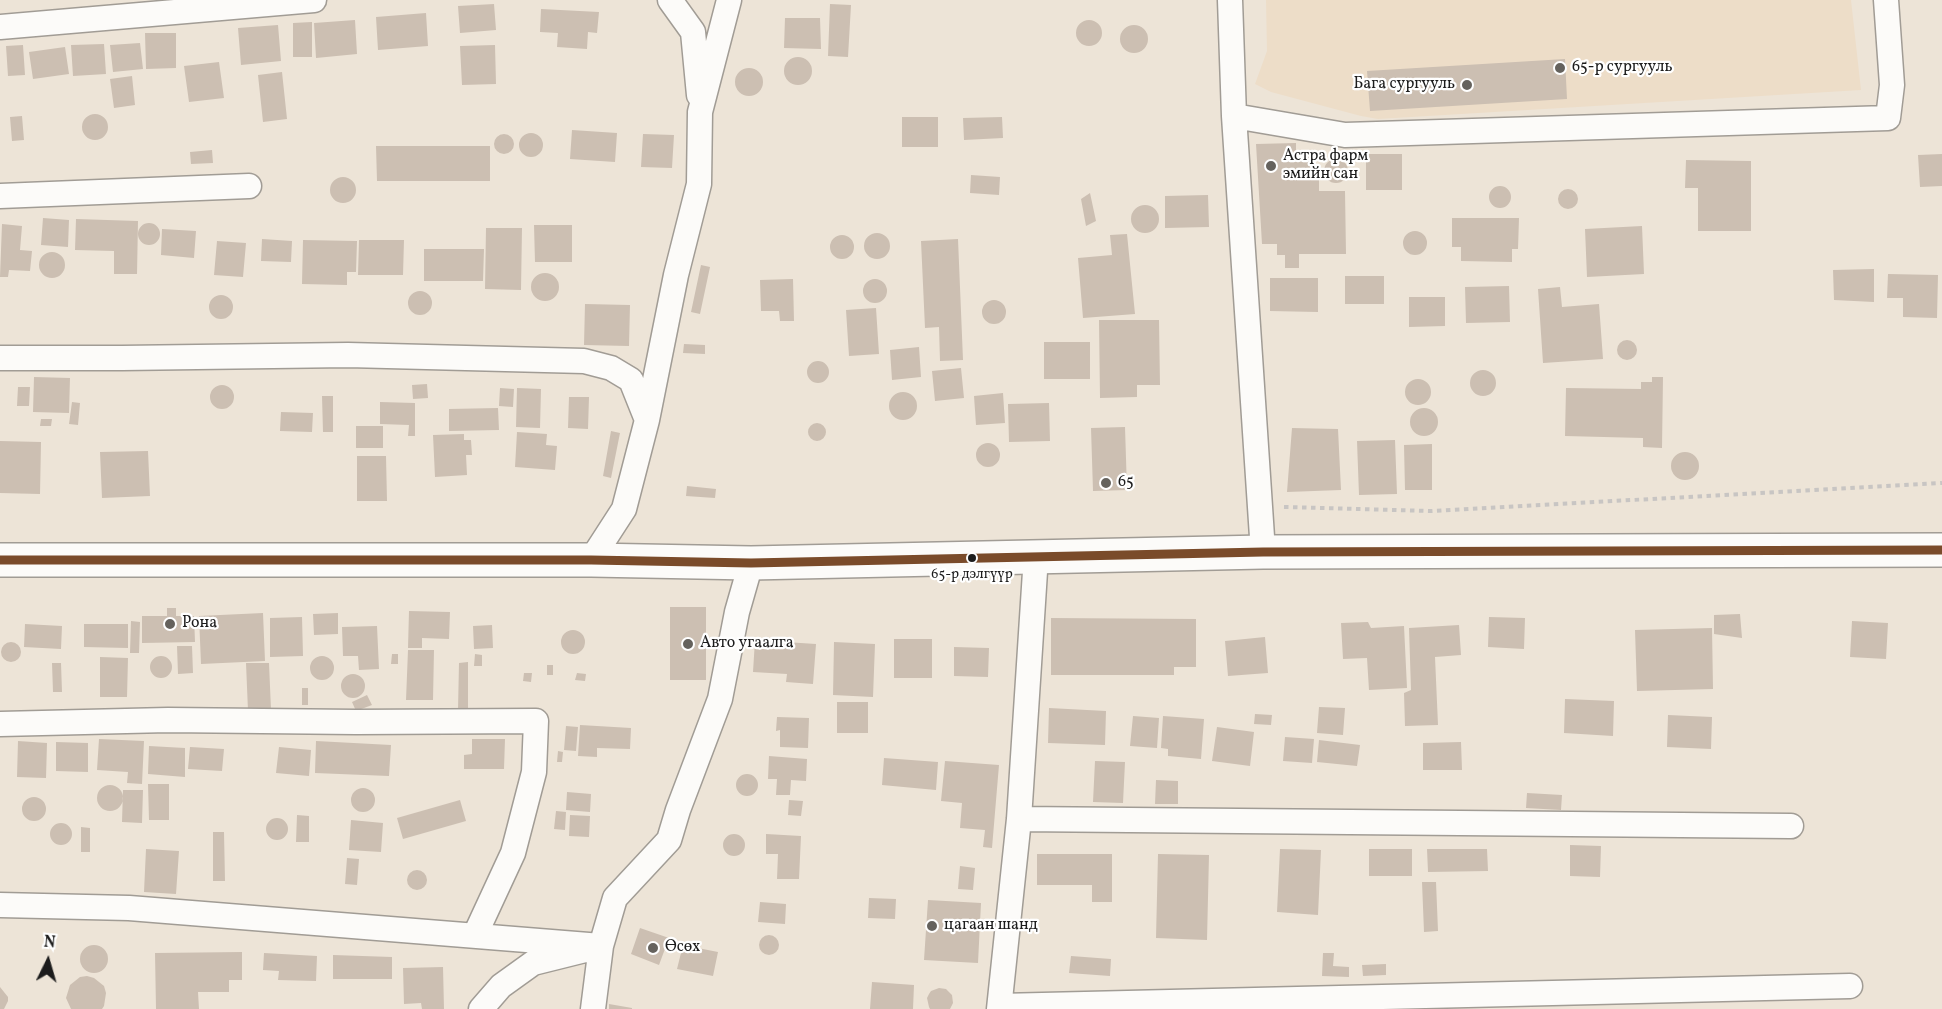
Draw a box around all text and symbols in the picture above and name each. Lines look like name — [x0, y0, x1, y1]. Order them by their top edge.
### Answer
place label: 65-р сургууль — [1572, 58, 1672, 78]
marker: 65-р сургууль — [1553, 61, 1567, 75]
place label: Бага сургууль — [1353, 75, 1455, 95]
marker: Бага сургууль — [1460, 78, 1474, 92]
place label: Астра фарм эмийн сан — [1283, 147, 1368, 185]
marker: Астра фарм эмийн сан — [1264, 159, 1278, 173]
place label: 65 — [1118, 473, 1134, 493]
marker: 65 — [1099, 476, 1113, 490]
marker: 65-р дэлгүүр — [966, 552, 978, 564]
place label: 65-р дэлгүүр — [931, 567, 1013, 583]
place label: Рона — [182, 614, 217, 634]
marker: Рона — [163, 617, 177, 631]
place label: Авто угаалга — [700, 634, 794, 654]
marker: Авто угаалга — [681, 637, 695, 651]
place label: цагаан шанд — [944, 916, 1038, 936]
marker: цагаан шанд — [925, 919, 939, 933]
north arrow — [18, 931, 78, 991]
text: N — [43, 932, 56, 955]
place label: Өсөх — [665, 938, 700, 958]
marker: Өсөх — [646, 941, 660, 955]

